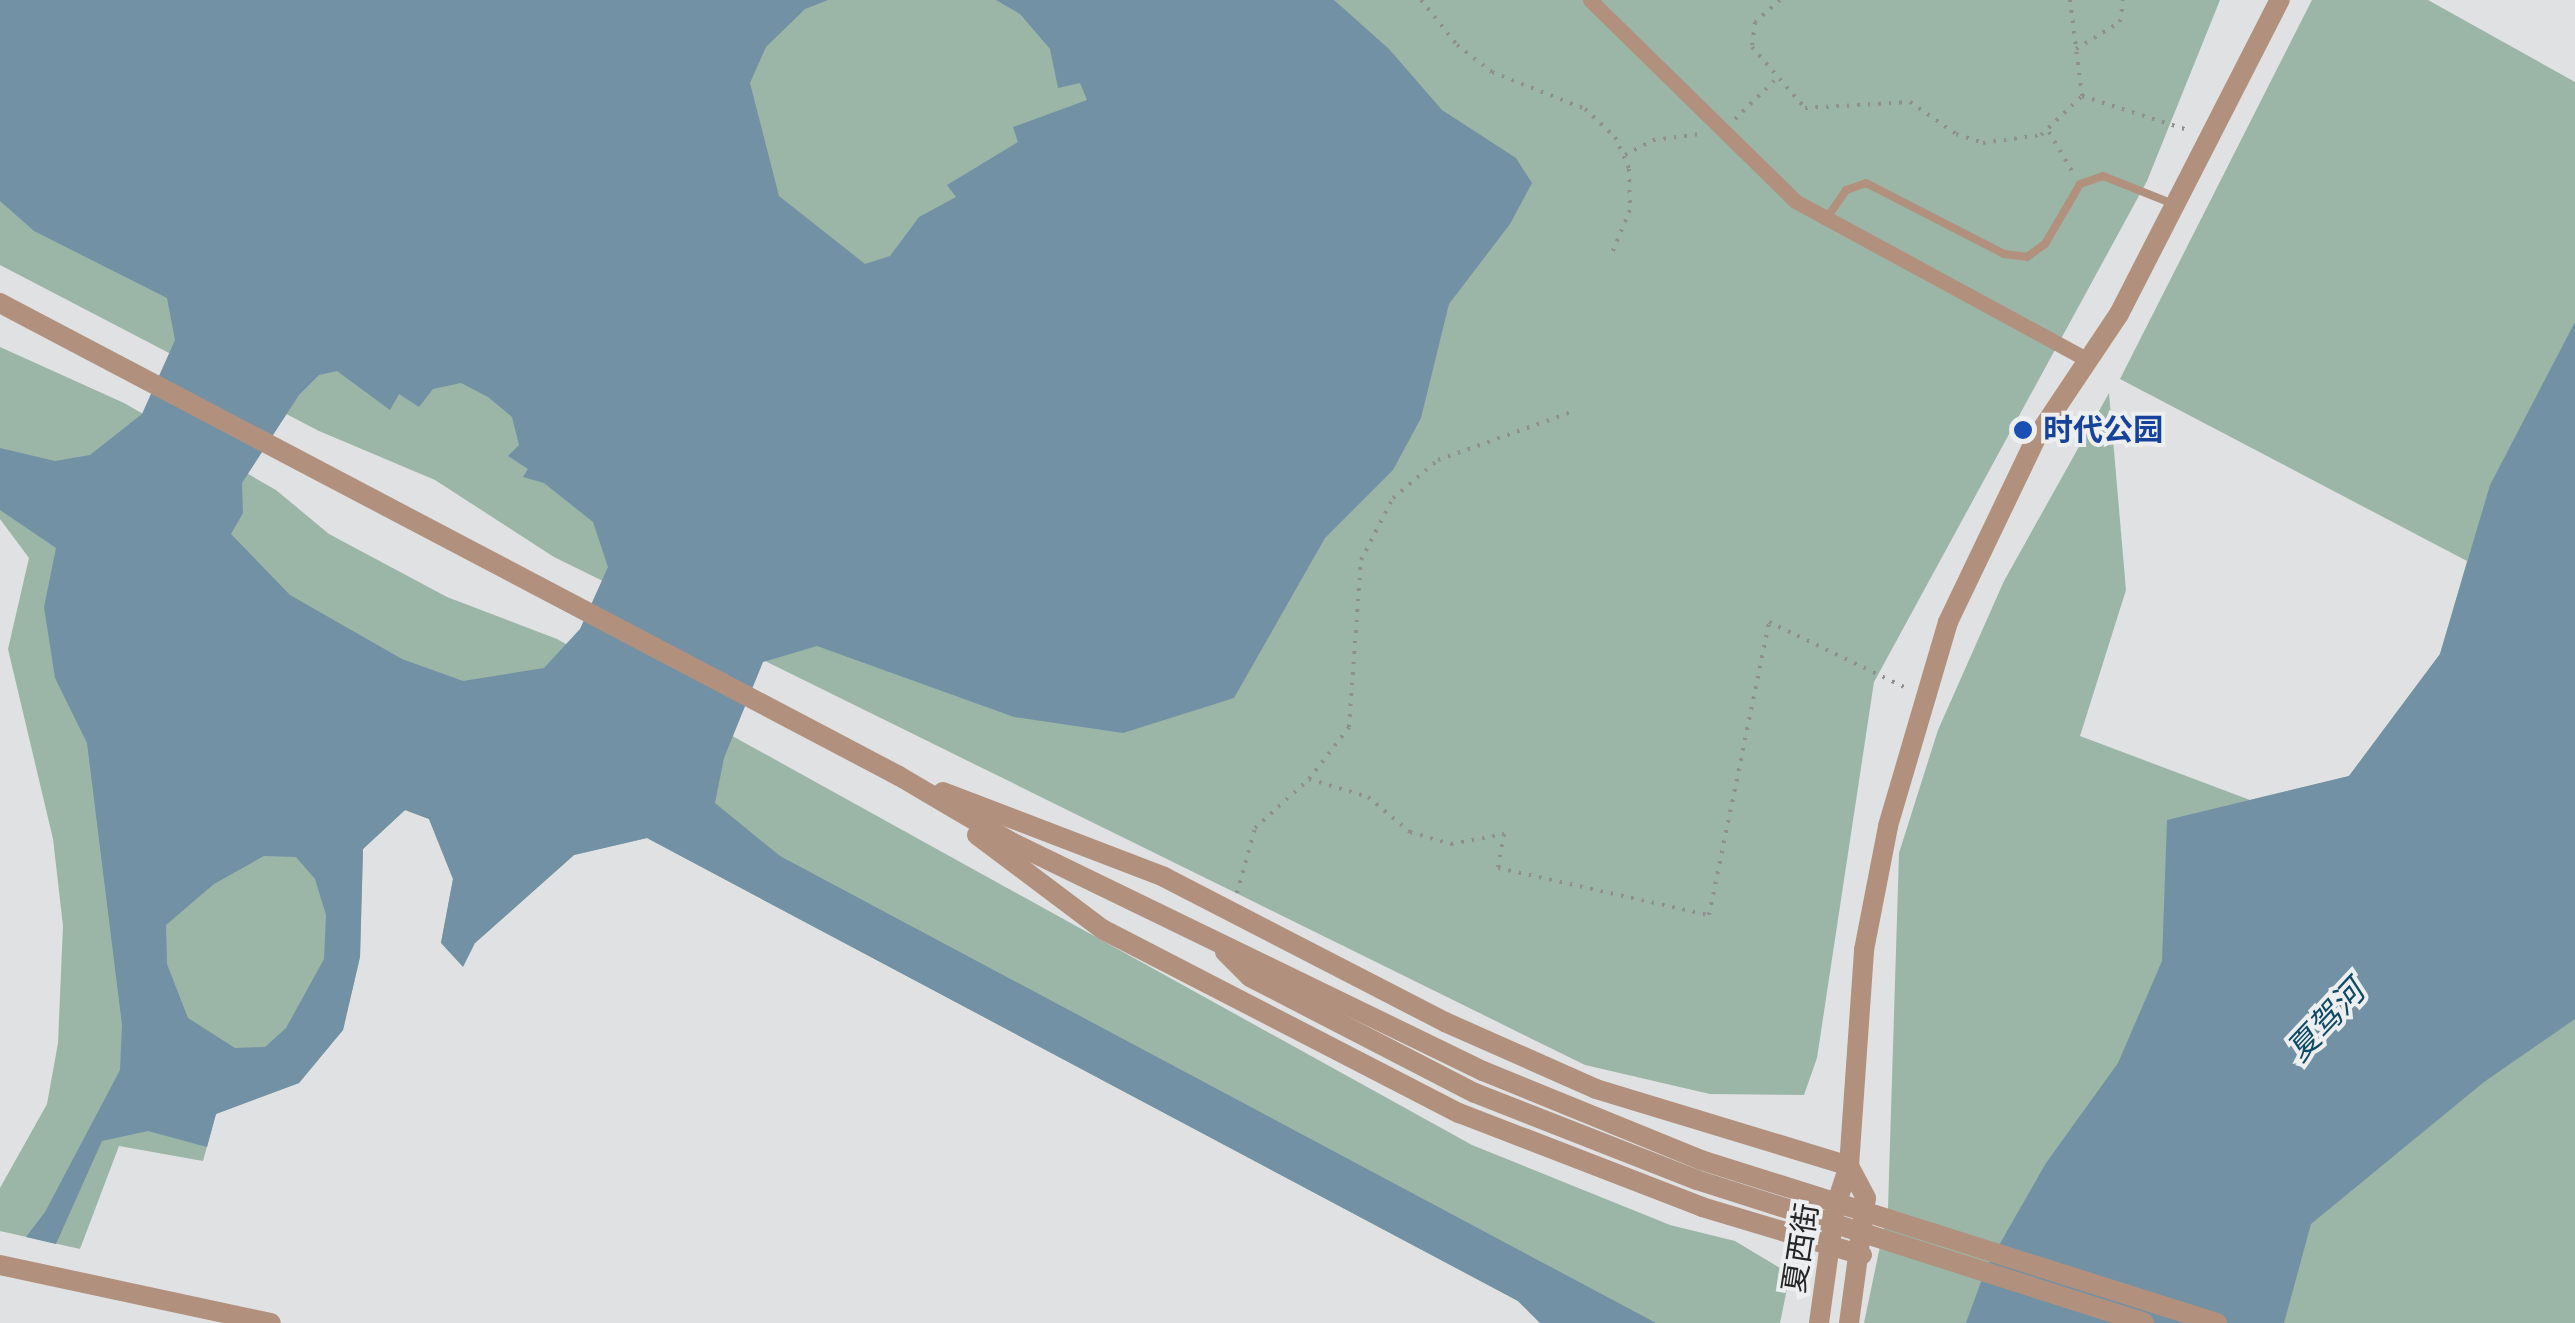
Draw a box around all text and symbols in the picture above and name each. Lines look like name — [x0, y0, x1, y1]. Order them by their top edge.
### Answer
place label: 时代公园 — [2043, 412, 2163, 448]
marker: 时代公园 — [2012, 419, 2034, 441]
water label: 夏驾河 — [2279, 973, 2373, 1069]
street label: 夏西街 — [1776, 1201, 1826, 1295]

